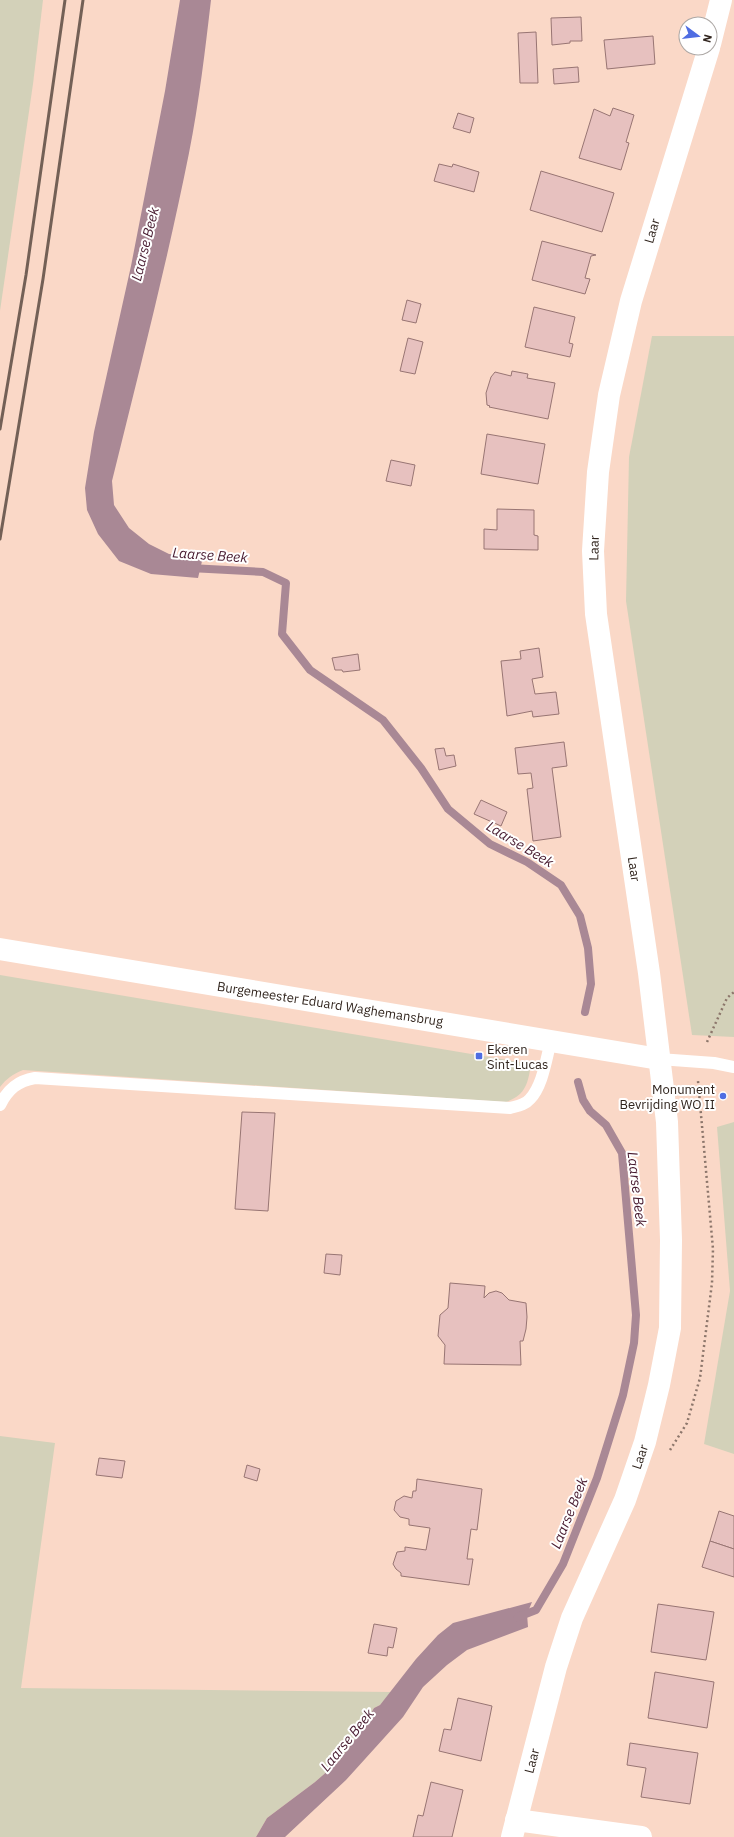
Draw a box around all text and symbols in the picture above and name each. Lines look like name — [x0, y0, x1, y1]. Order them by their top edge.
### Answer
north arrow — [678, 16, 718, 56]
text: N — [700, 33, 715, 44]
water label: Laarse Beek — [127, 205, 163, 283]
street label: Laar — [640, 216, 664, 246]
street label: Laar — [585, 535, 603, 561]
water label: Laarse Beek — [172, 543, 249, 567]
water label: Laarse Beek — [483, 817, 558, 871]
street label: Laar — [624, 855, 644, 883]
street label: Burgemeester Eduard Waghemansbrug — [216, 978, 444, 1030]
place label: Ekeren Sint-Lucas — [487, 1041, 548, 1073]
marker: Ekeren Sint-Lucas — [474, 1051, 484, 1061]
place label: Monument Bevrijding WO II — [619, 1081, 715, 1113]
marker: Monument Bevrijding WO II — [718, 1091, 728, 1101]
water label: Laarse Beek — [623, 1151, 651, 1228]
street label: Laar — [628, 1442, 652, 1472]
water label: Laarse Beek — [547, 1474, 592, 1551]
water label: Laarse Beek — [316, 1705, 378, 1775]
street label: Laar — [521, 1746, 544, 1775]

